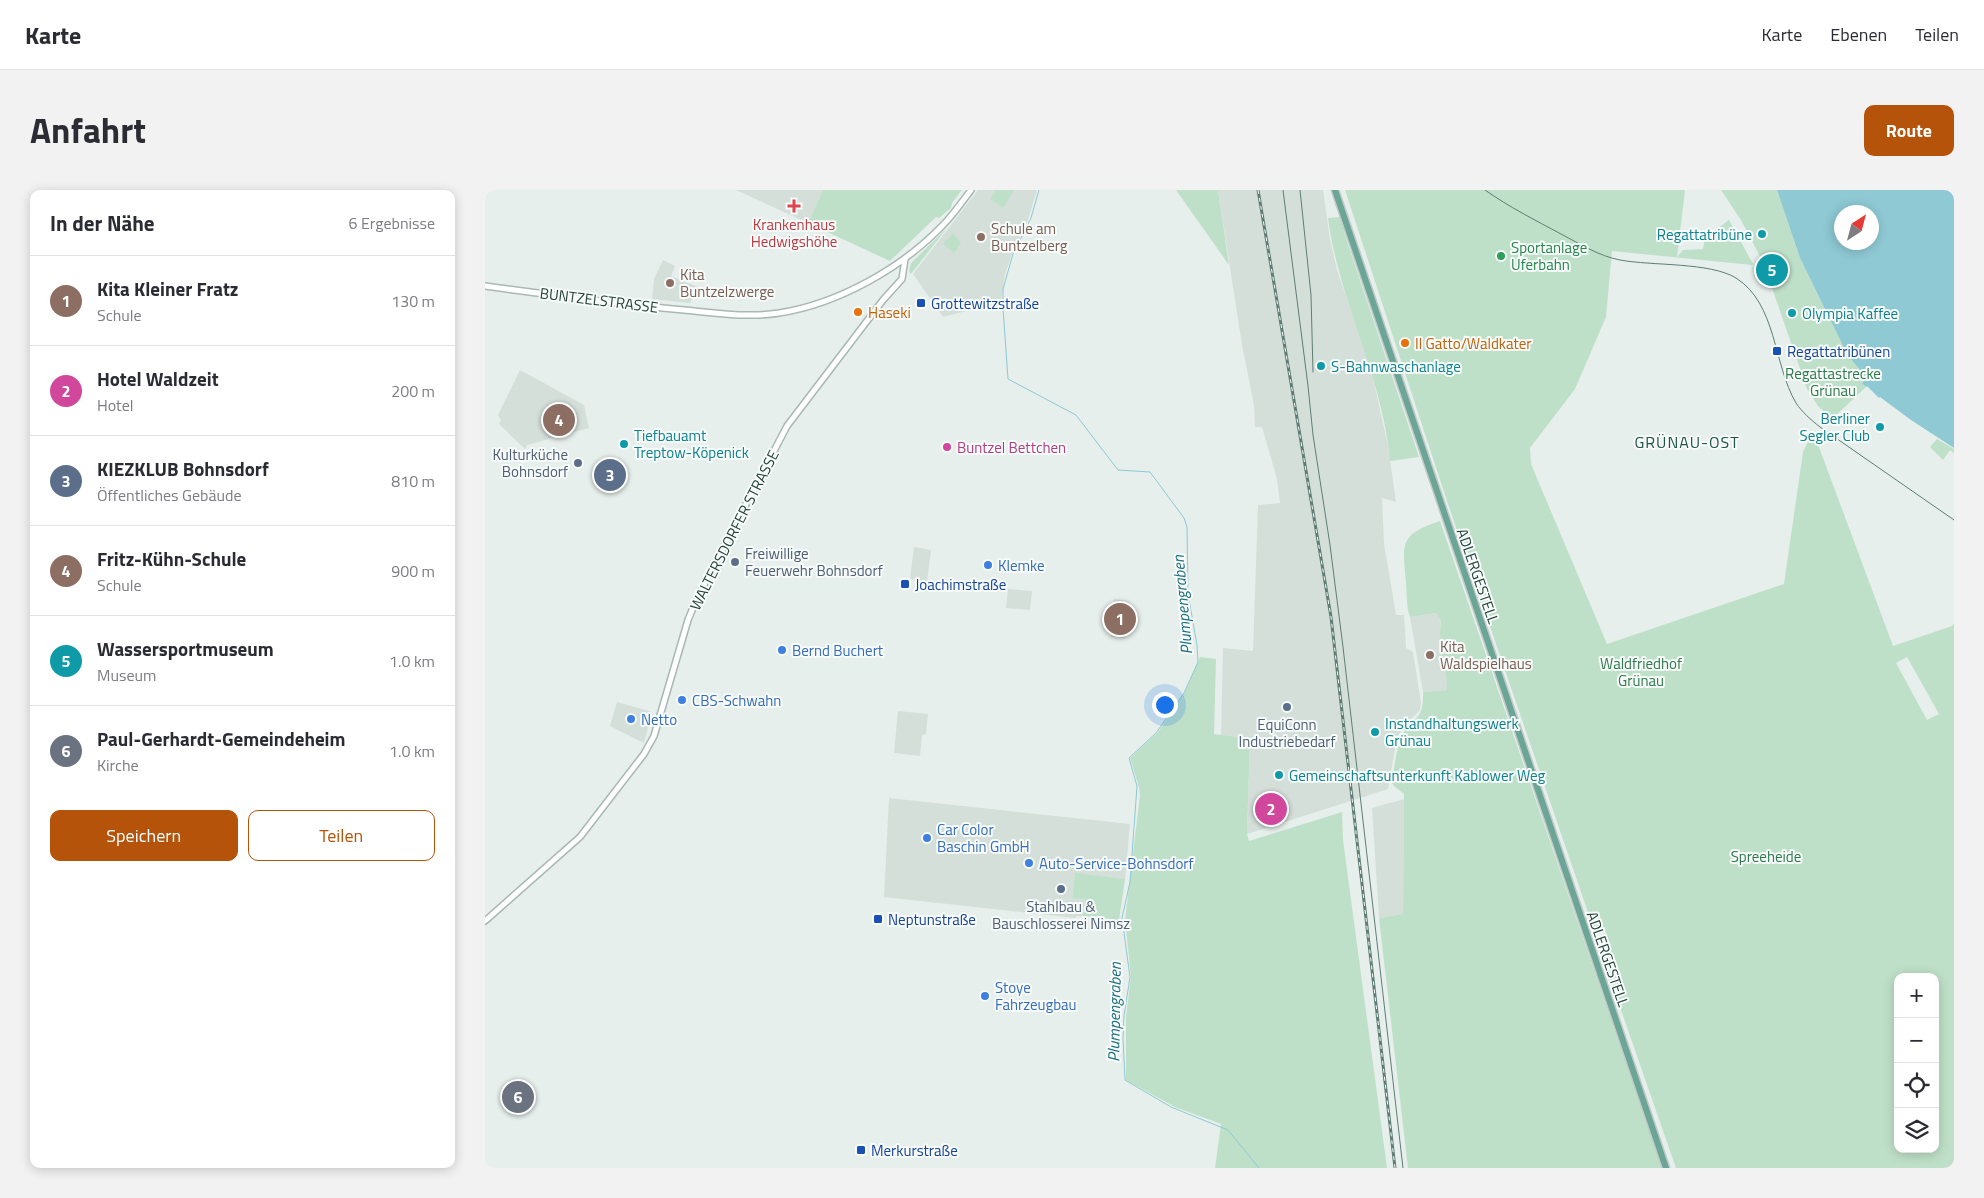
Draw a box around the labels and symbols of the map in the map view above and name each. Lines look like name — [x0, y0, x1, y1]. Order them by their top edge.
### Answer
marker: Krankenhaus Hedwigshöhe — [787, 199, 801, 213]
north arrow — [1834, 205, 1879, 250]
place label: Krankenhaus Hedwigshöhe — [751, 213, 837, 253]
place label: Schule am Buntzelberg — [991, 217, 1068, 257]
place label: Regattatribüne — [1657, 223, 1752, 246]
marker: Regattatribüne — [1756, 228, 1768, 240]
marker: Schule am Buntzelberg — [975, 231, 987, 243]
place label: Sportanlage Uferbahn — [1511, 236, 1587, 276]
marker: Sportanlage Uferbahn — [1495, 250, 1507, 262]
pin: 5 — [1756, 251, 1788, 289]
place label: Kita Buntzelzwerge — [680, 263, 774, 303]
marker: Kita Buntzelzwerge — [664, 277, 676, 289]
street label: BUNTZELSTRASSE — [539, 281, 659, 319]
place label: Grottewitzstraße — [931, 292, 1039, 315]
marker: Grottewitzstraße — [915, 297, 927, 309]
place label: Haseki — [868, 301, 911, 324]
place label: Olympia Kaffee — [1802, 302, 1898, 325]
marker: Haseki — [852, 306, 864, 318]
marker: Olympia Kaffee — [1786, 307, 1798, 319]
place label: Il Gatto/Waldkater — [1415, 332, 1532, 355]
marker: Il Gatto/Waldkater — [1399, 337, 1411, 349]
place label: Regattatribünen — [1787, 340, 1890, 363]
marker: Regattatribünen — [1771, 345, 1783, 357]
place label: S-Bahnwaschanlage — [1331, 355, 1461, 378]
marker: S-Bahnwaschanlage — [1315, 360, 1327, 372]
park label: Regattastrecke Grünau — [1785, 362, 1881, 402]
pin: 4 — [543, 401, 575, 439]
place label: Berliner Segler Club — [1800, 407, 1870, 447]
marker: Berliner Segler Club — [1874, 421, 1886, 433]
place label: Tiefbauamt Treptow-Köpenick — [634, 424, 749, 464]
district label: GRÜNAU-OST — [1634, 430, 1740, 454]
place label: Buntzel Bettchen — [957, 436, 1066, 459]
marker: Tiefbauamt Treptow-Köpenick — [618, 438, 630, 450]
marker: Buntzel Bettchen — [941, 441, 953, 453]
place label: Kulturküche Bohnsdorf — [492, 443, 568, 483]
street label: WALTERSDORFER STRASSE — [684, 446, 784, 614]
pin: 3 — [594, 456, 626, 494]
marker: Kulturküche Bohnsdorf — [572, 457, 584, 469]
street label: ADLERGESTELL — [1451, 525, 1505, 627]
place label: Freiwillige Feuerwehr Bohnsdorf — [745, 542, 883, 582]
water label: Plumpengraben — [1166, 553, 1198, 656]
place label: Klemke — [998, 554, 1045, 577]
marker: Freiwillige Feuerwehr Bohnsdorf — [729, 556, 741, 568]
marker: Klemke — [982, 559, 994, 571]
place label: Joachimstraße — [915, 573, 1006, 596]
marker: Joachimstraße — [899, 578, 911, 590]
pin: 1 — [1104, 600, 1136, 638]
place label: Kita Waldspielhaus — [1440, 635, 1532, 675]
place label: Bernd Buchert — [792, 639, 884, 662]
marker: Bernd Buchert — [776, 644, 788, 656]
marker: Kita Waldspielhaus — [1424, 649, 1436, 661]
park label: Waldfriedhof Grünau — [1600, 652, 1682, 692]
place label: CBS-Schwahn — [692, 689, 781, 712]
your location — [1152, 692, 1178, 718]
marker: CBS-Schwahn — [676, 694, 688, 706]
marker: EquiConn Industriebedarf — [1281, 701, 1293, 713]
place label: Netto — [641, 708, 677, 731]
place label: Instandhaltungswerk Grünau — [1385, 712, 1519, 752]
marker: Netto — [625, 713, 637, 725]
place label: EquiConn Industriebedarf — [1238, 713, 1336, 753]
marker: Instandhaltungswerk Grünau — [1369, 726, 1381, 738]
place label: Gemeinschaftsunterkunft Kablower Weg — [1289, 764, 1546, 787]
marker: Gemeinschaftsunterkunft Kablower Weg — [1273, 769, 1285, 781]
pin: 2 — [1255, 790, 1287, 828]
place label: Car Color Baschin GmbH — [937, 818, 1030, 858]
marker: Car Color Baschin GmbH — [921, 832, 933, 844]
park label: Spreeheide — [1731, 845, 1801, 868]
place label: Auto-Service-Bohnsdorf — [1039, 852, 1194, 875]
marker: Auto-Service-Bohnsdorf — [1023, 857, 1035, 869]
marker: Stahlbau & Bauschlosserei Nimsz — [1055, 883, 1067, 895]
place label: Stahlbau & Bauschlosserei Nimsz — [992, 895, 1130, 935]
place label: Neptunstraße — [888, 908, 976, 931]
street label: ADLERGESTELL — [1581, 908, 1635, 1010]
marker: Neptunstraße — [872, 913, 884, 925]
water label: Plumpengraben — [1101, 961, 1127, 1062]
place label: Stoye Fahrzeugbau — [995, 976, 1077, 1016]
marker: Stoye Fahrzeugbau — [979, 990, 991, 1002]
pin: 6 — [502, 1078, 534, 1116]
place label: Merkurstraße — [871, 1139, 958, 1162]
marker: Merkurstraße — [855, 1144, 867, 1156]

